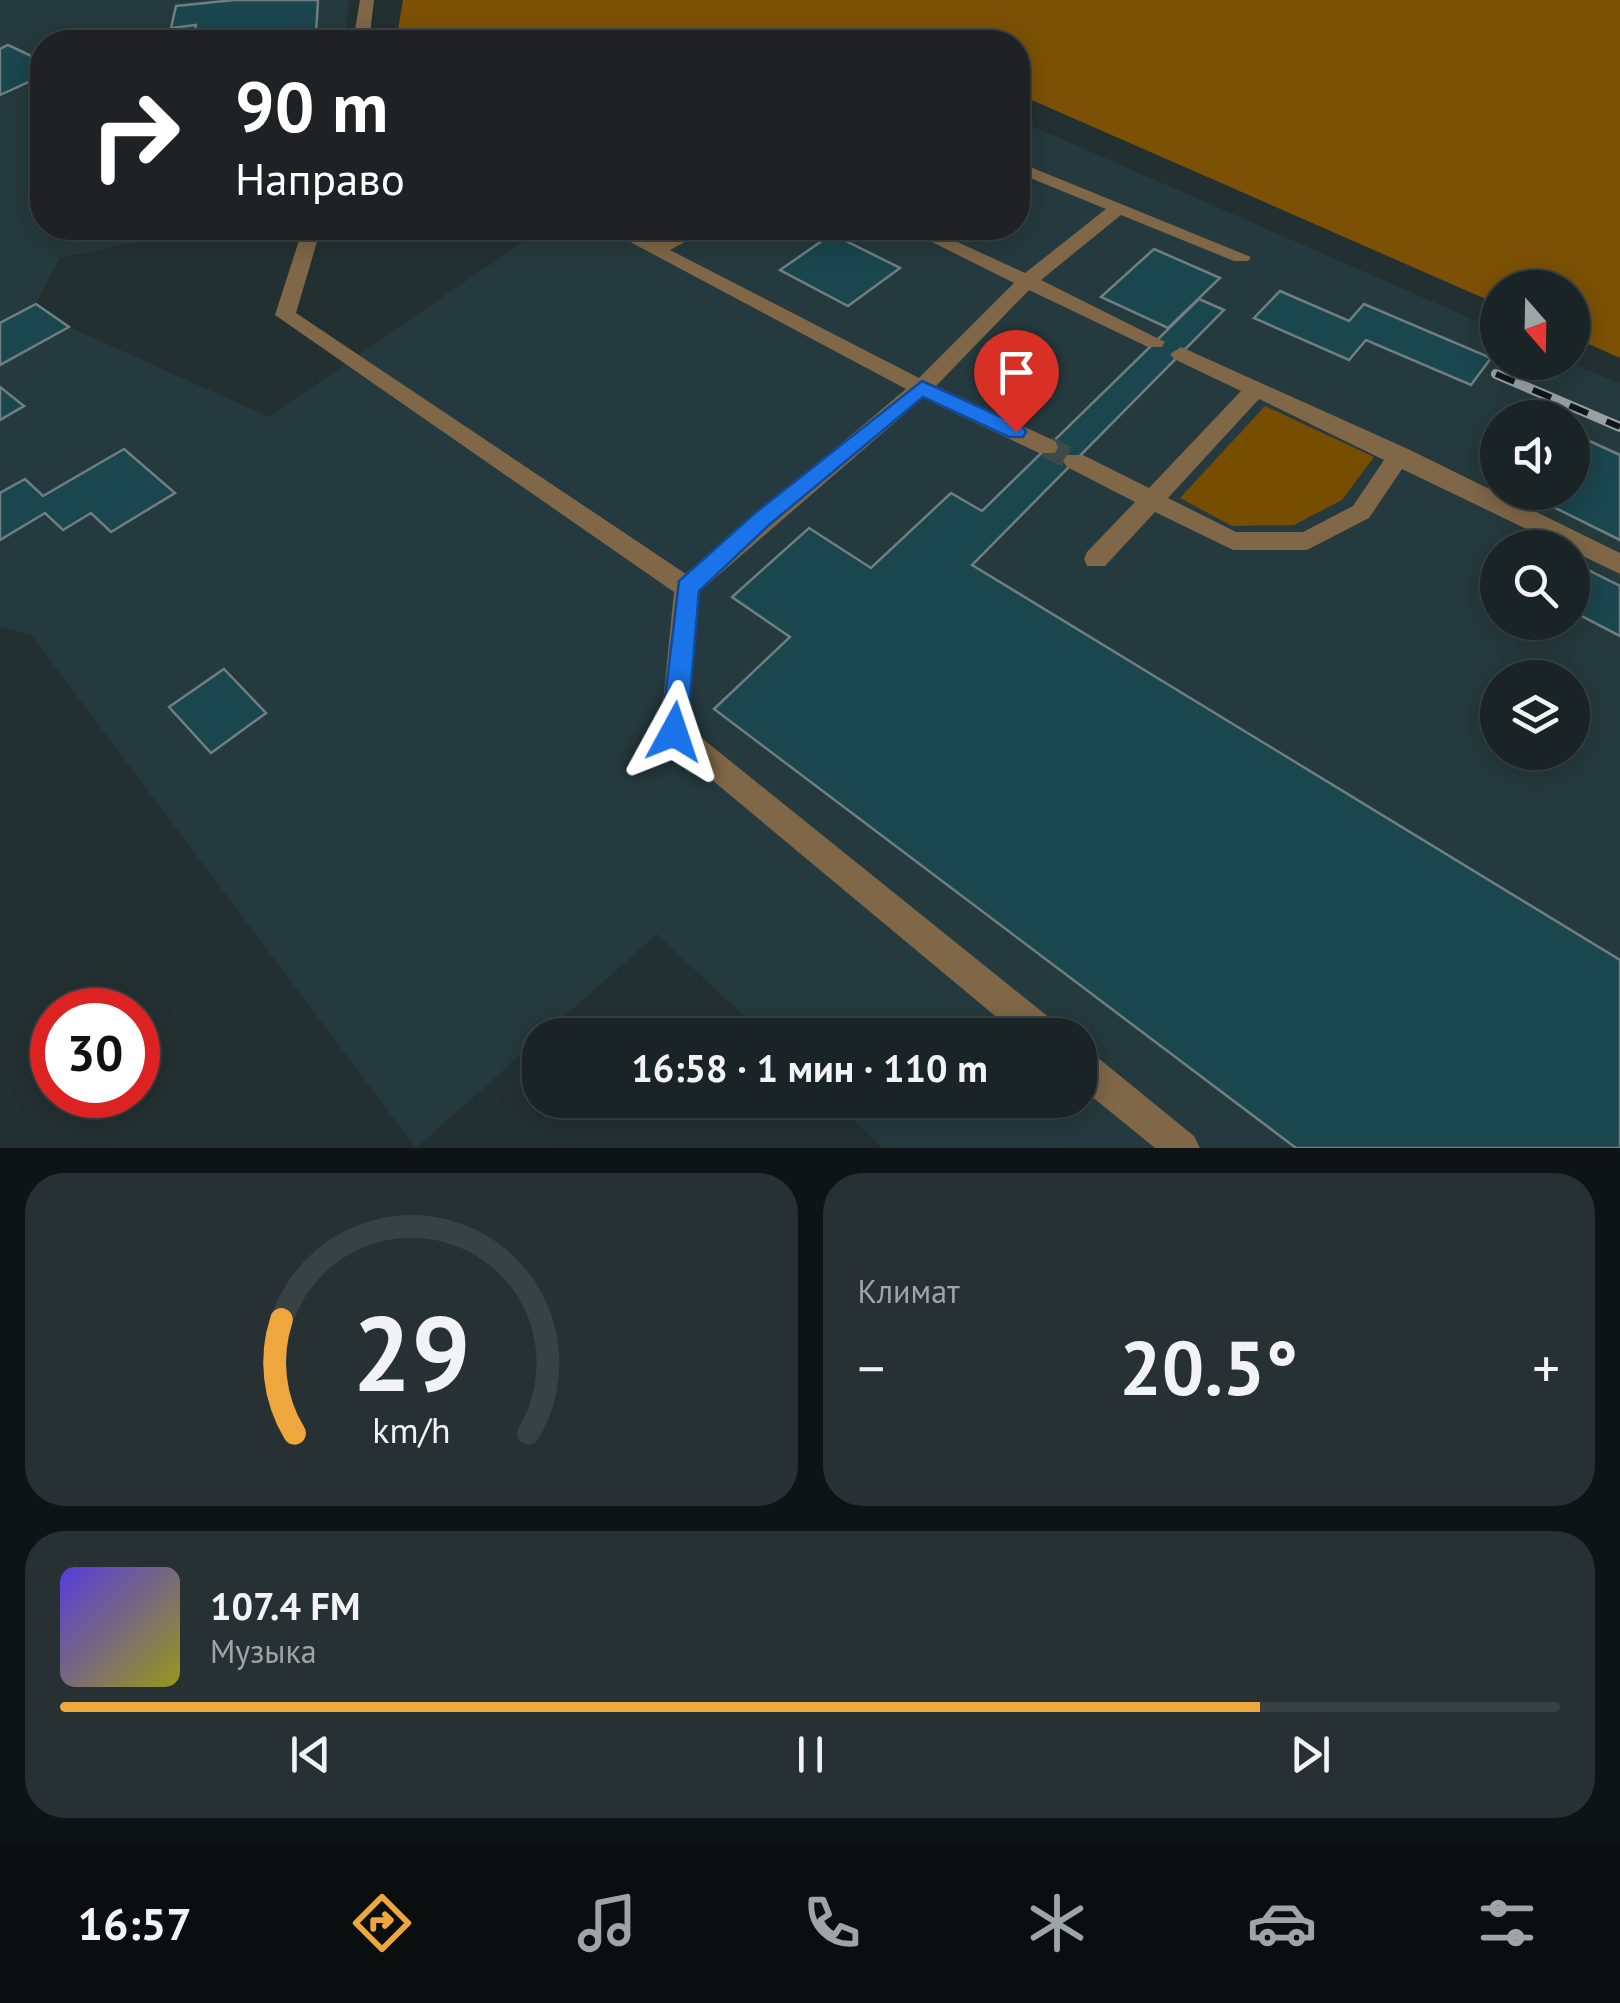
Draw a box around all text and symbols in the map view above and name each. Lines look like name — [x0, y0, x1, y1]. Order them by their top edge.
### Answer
text: 90 m — [235, 61, 388, 151]
icon: right — [70, 70, 200, 200]
text: Направо — [235, 149, 405, 207]
north arrow — [1480, 270, 1590, 380]
map controls — [1480, 270, 1590, 770]
pin — [974, 330, 1059, 433]
icon: arrive — [989, 345, 1044, 400]
button: sound — [1480, 400, 1590, 510]
button: search — [1480, 530, 1590, 640]
button: layers — [1480, 660, 1590, 770]
position arrow — [622, 680, 726, 784]
speed limit sign: 30 — [30, 988, 160, 1118]
text: 16:58 · 1 мин · 110 m — [631, 1043, 988, 1092]
text: Климат — [858, 1270, 960, 1312]
text: 29 — [352, 1285, 470, 1420]
text: 20.5° — [1119, 1319, 1298, 1416]
text: − — [858, 1332, 885, 1403]
text: + — [1532, 1332, 1560, 1403]
text: km/h — [372, 1407, 450, 1453]
text: 107.4 FM — [210, 1581, 360, 1630]
text: Музыка — [210, 1630, 317, 1672]
icon: previous — [283, 1727, 338, 1782]
icon: pause — [783, 1727, 838, 1782]
icon: next — [1283, 1727, 1338, 1782]
icon: directions — [347, 1888, 417, 1958]
icon: music — [572, 1888, 642, 1958]
icon: phone — [797, 1888, 867, 1958]
icon: climate — [1022, 1888, 1092, 1958]
icon: car — [1247, 1888, 1317, 1958]
icon: filters — [1472, 1888, 1542, 1958]
text: 16:57 — [78, 1894, 192, 1952]

